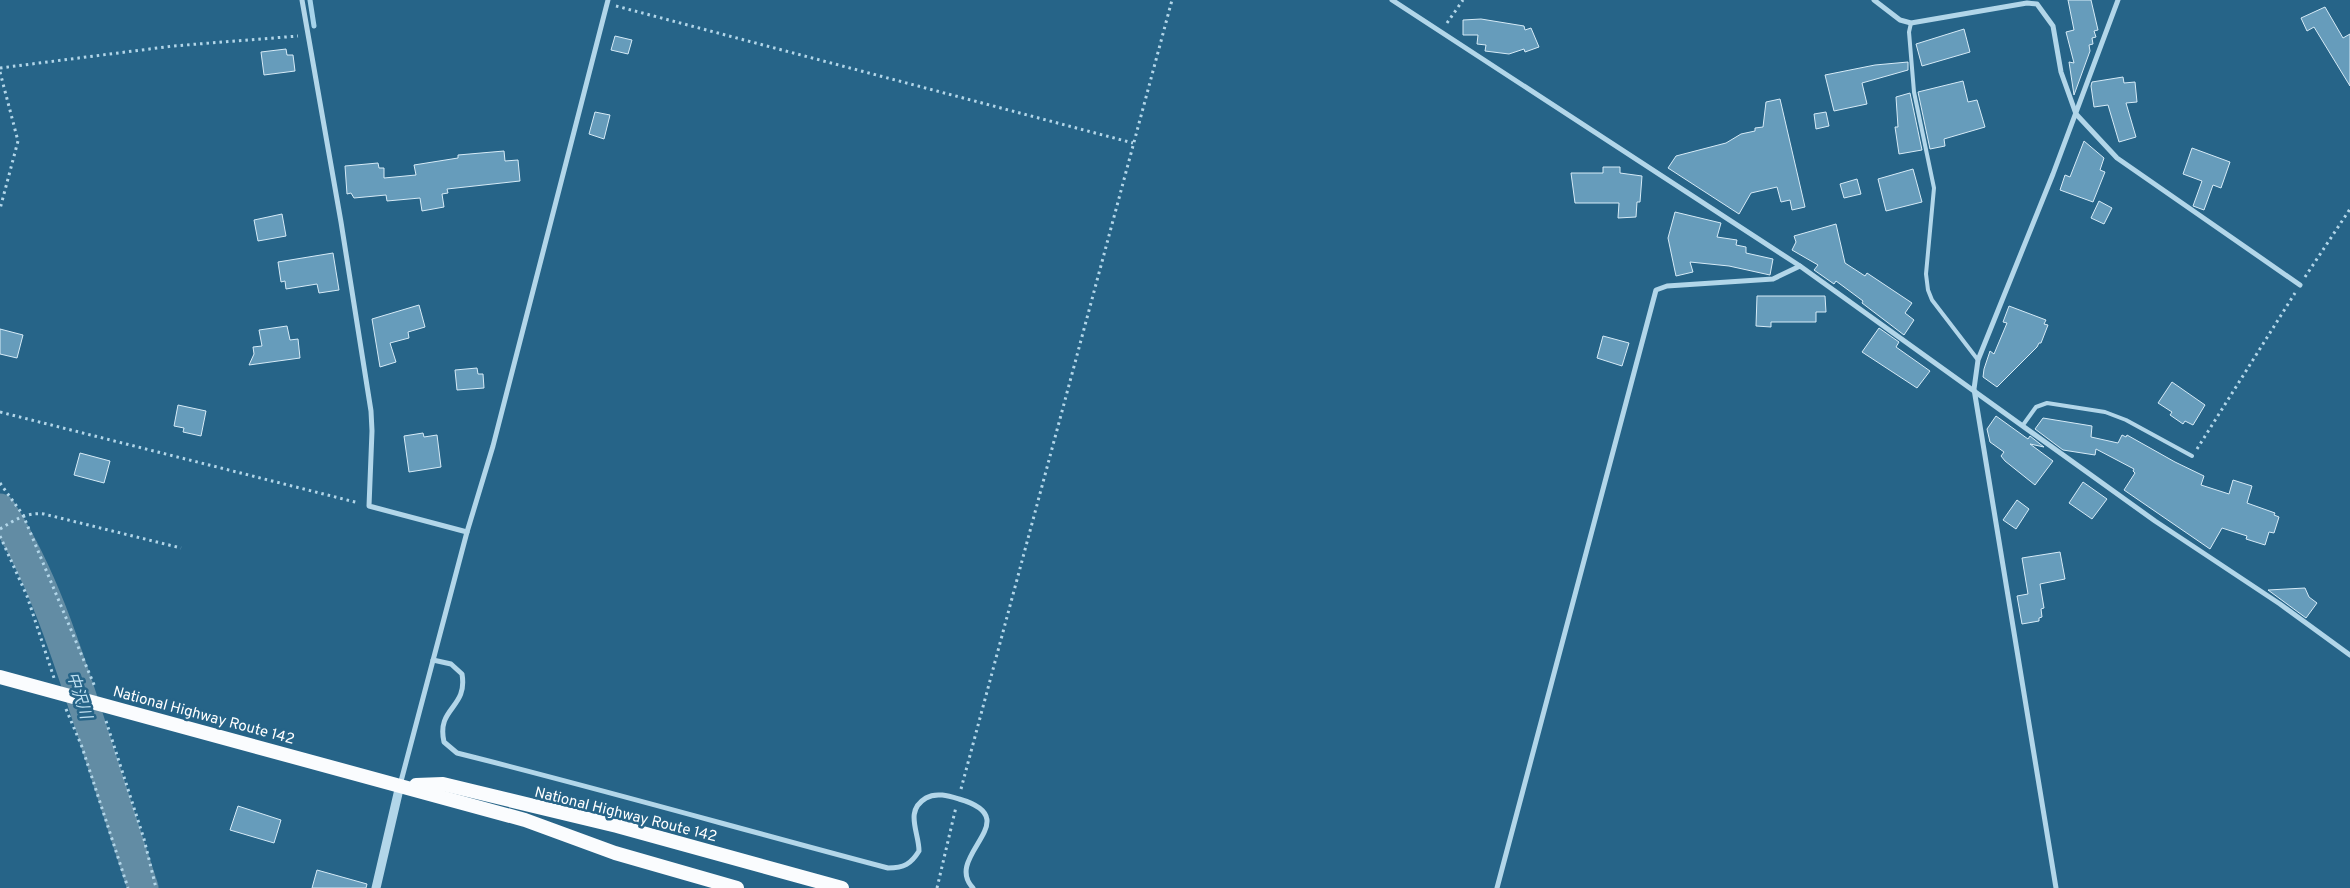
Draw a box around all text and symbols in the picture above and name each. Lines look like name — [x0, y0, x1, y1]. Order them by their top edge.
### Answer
water label: 中沢川 — [61, 670, 96, 723]
street label: National Highway Route 142 — [111, 683, 297, 750]
street label: National Highway Route 142 — [532, 784, 719, 847]

